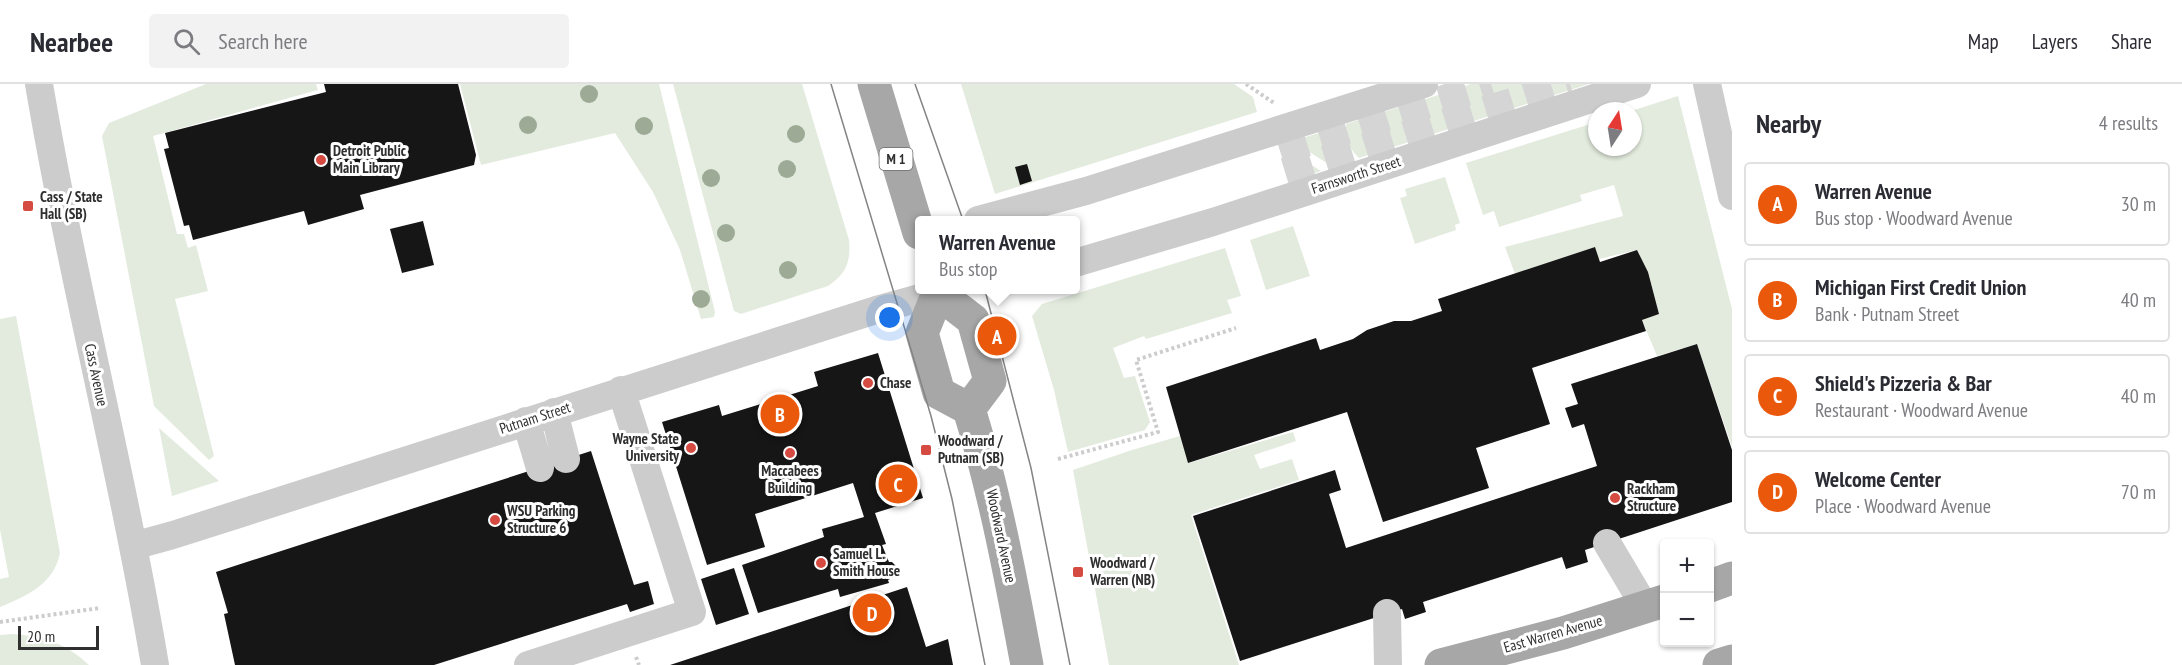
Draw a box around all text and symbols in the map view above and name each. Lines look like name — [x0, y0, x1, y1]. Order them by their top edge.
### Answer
search box — [149, 14, 569, 68]
text: Nearbee — [30, 23, 113, 60]
icon: search — [170, 25, 203, 58]
text: Search here — [218, 27, 308, 55]
text: Map — [1968, 28, 1999, 55]
text: Layers — [2032, 28, 2078, 55]
text: Share — [2111, 28, 2152, 55]
north arrow — [1588, 102, 1642, 156]
text: Nearby — [1756, 107, 1821, 140]
text: 4 results — [2099, 110, 2158, 136]
place label: Detroit Public Main Library — [333, 141, 407, 177]
road number: M 1 — [880, 148, 912, 170]
street label: Farnsworth Street — [1309, 151, 1403, 198]
marker: Detroit Public Main Library — [314, 153, 328, 167]
text: Warren Avenue — [1815, 177, 1932, 205]
place label: Cass / State Hall (SB) — [40, 187, 103, 223]
text: A — [1772, 191, 1783, 217]
text: 30 m — [2121, 191, 2156, 217]
marker: Cass / State Hall (SB) — [21, 199, 35, 213]
text: Bus stop · Woodward Avenue — [1815, 205, 2013, 231]
popup — [915, 216, 1080, 294]
text: Warren Avenue — [939, 228, 1056, 256]
text: Bus stop — [939, 256, 998, 282]
text: Michigan First Credit Union — [1815, 273, 2027, 301]
text: B — [1773, 287, 1782, 313]
text: 40 m — [2121, 287, 2156, 313]
text: Bank · Putnam Street — [1815, 301, 1959, 327]
your location — [875, 303, 904, 332]
pin: A — [978, 314, 1016, 358]
street label: Cass Avenue — [81, 342, 112, 408]
text: Shield's Pizzeria & Bar — [1815, 369, 1992, 397]
place label: Chase — [880, 373, 911, 392]
marker: Chase — [861, 376, 875, 390]
text: C — [1773, 383, 1782, 409]
text: 40 m — [2121, 383, 2156, 409]
pin: B — [760, 392, 800, 436]
street label: Putnam Street — [497, 397, 573, 438]
text: Restaurant · Woodward Avenue — [1815, 397, 2028, 423]
place label: Wayne State University — [612, 429, 680, 465]
place label: Woodward / Putnam (SB) — [937, 431, 1004, 467]
marker: Wayne State University — [684, 441, 698, 455]
marker: Woodward / Putnam (SB) — [919, 443, 933, 457]
marker: Maccabees Building — [783, 446, 797, 460]
place label: Maccabees Building — [761, 461, 819, 497]
pin: C — [878, 462, 918, 506]
text: Welcome Center — [1815, 465, 1941, 493]
place label: Rackham Structure — [1627, 479, 1676, 515]
text: D — [1772, 479, 1783, 505]
text: 70 m — [2121, 479, 2156, 505]
street label: Woodward Avenue — [982, 487, 1021, 584]
marker: Rackham Structure — [1608, 491, 1622, 505]
text: Place · Woodward Avenue — [1815, 493, 1991, 519]
place label: WSU Parking Structure 6 — [506, 501, 576, 537]
marker: WSU Parking Structure 6 — [488, 513, 502, 527]
map controls — [1660, 539, 1714, 647]
button: + — [1660, 539, 1714, 593]
place label: Samuel L. Smith House — [833, 544, 900, 580]
place label: Woodward / Warren (NB) — [1089, 553, 1155, 589]
marker: Samuel L. Smith House — [814, 556, 828, 570]
marker: Woodward / Warren (NB) — [1071, 565, 1085, 579]
pin: D — [852, 590, 892, 636]
button: − — [1660, 593, 1714, 647]
street label: East Warren Avenue — [1501, 610, 1604, 657]
scale bar — [18, 623, 99, 650]
text: 20 m — [27, 626, 55, 646]

